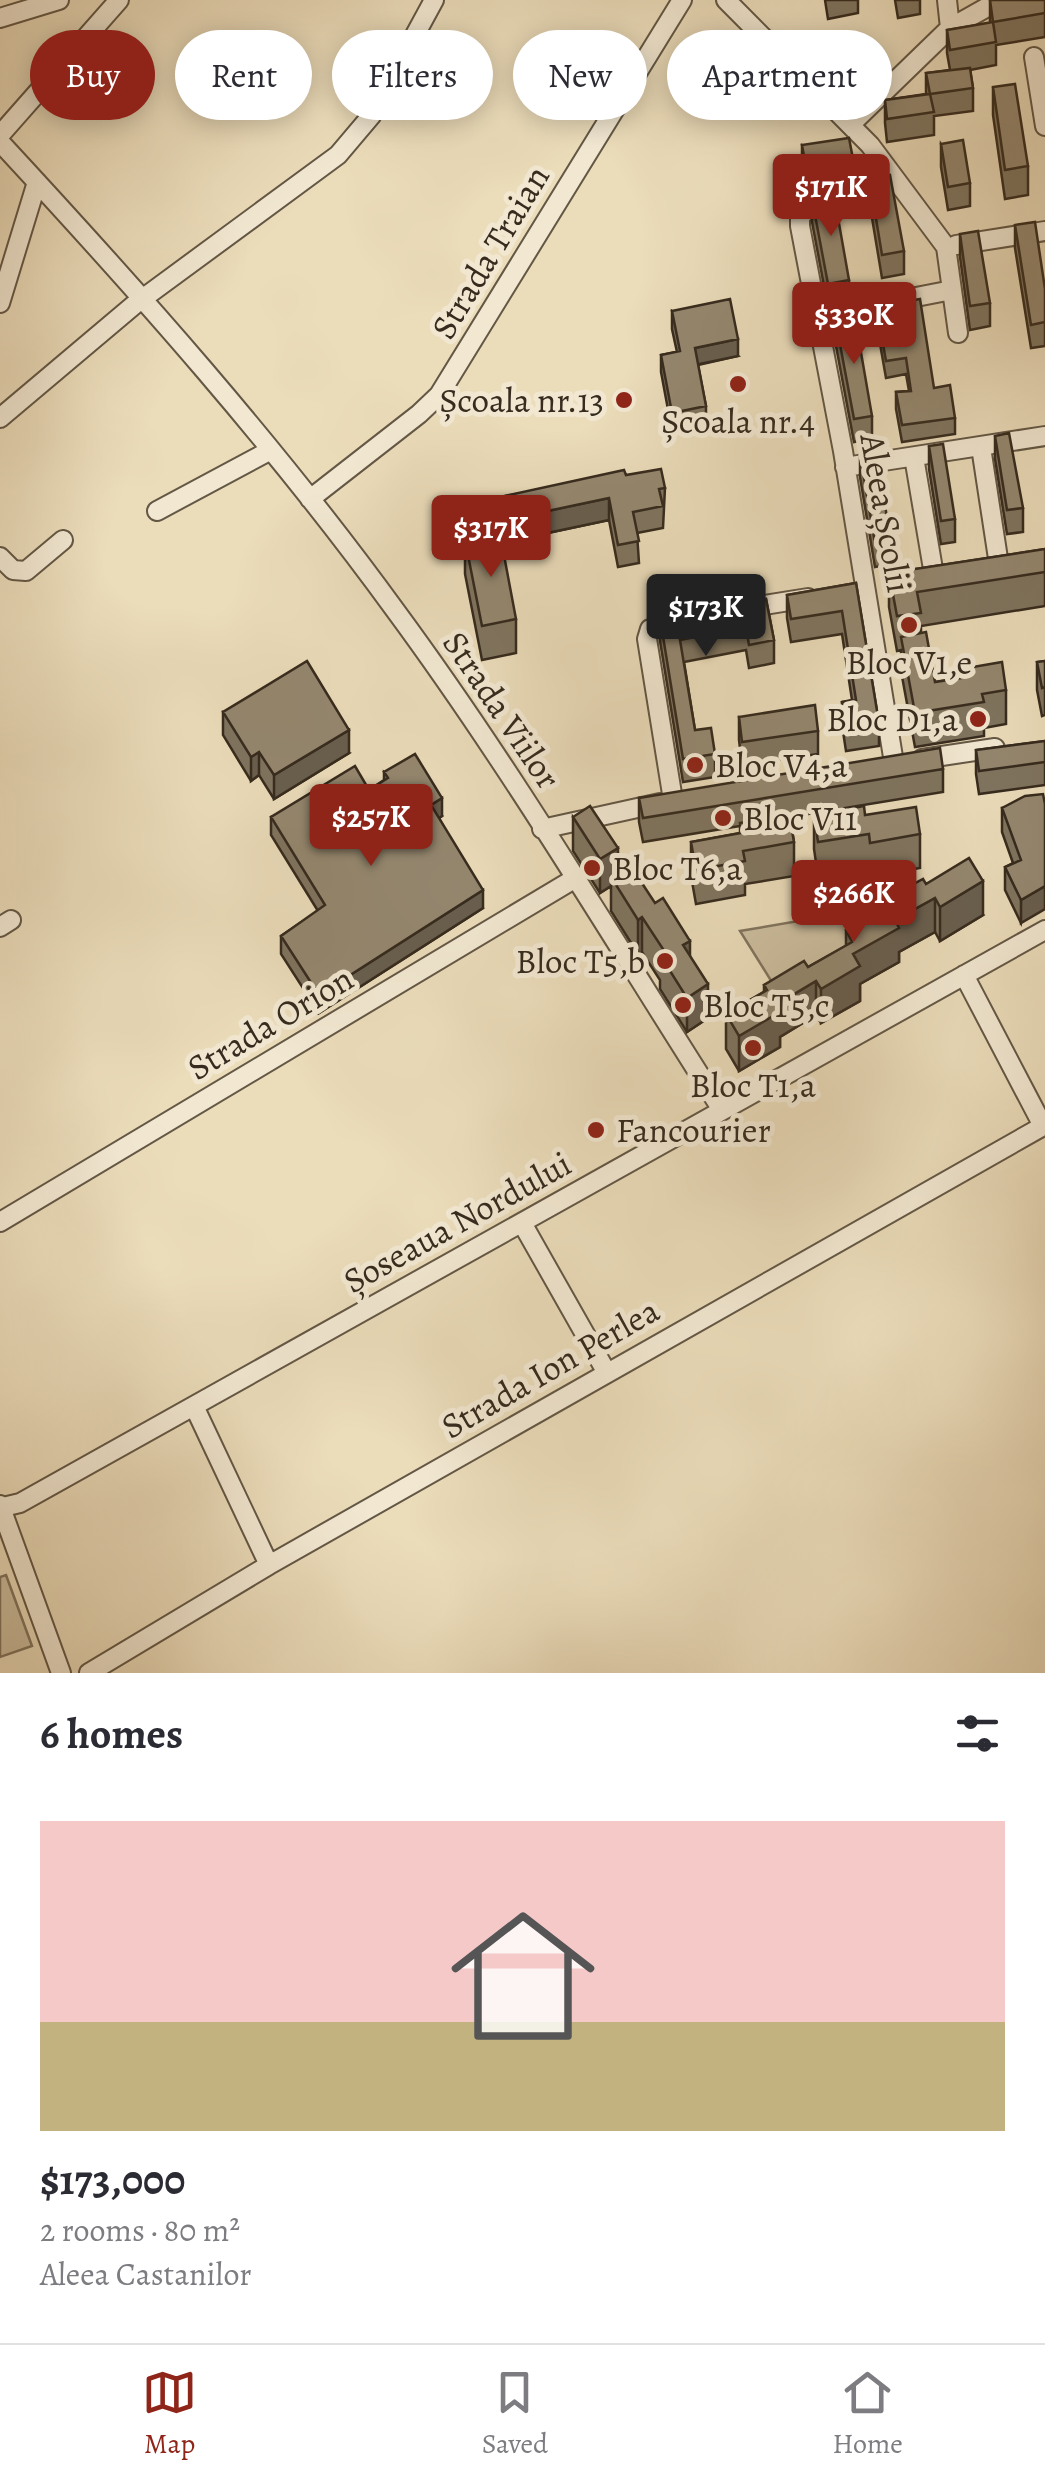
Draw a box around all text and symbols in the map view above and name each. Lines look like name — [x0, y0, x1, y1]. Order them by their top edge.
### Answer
chip: Buy — [30, 30, 155, 120]
chip: Rent — [175, 30, 312, 120]
chip: Filters — [332, 30, 493, 120]
chip: New — [513, 30, 647, 120]
chip: Apartment — [667, 30, 892, 120]
pin: $171K — [761, 154, 901, 239]
street label: Strada Traian — [419, 156, 561, 348]
text: $171K — [795, 164, 867, 208]
pin: $330K — [784, 282, 924, 367]
text: $330K — [814, 292, 894, 336]
marker: Școala nr.4 — [727, 373, 749, 395]
place label: Școala nr.13 — [439, 376, 604, 424]
marker: Școala nr.13 — [613, 389, 635, 411]
place label: Școala nr.4 — [661, 397, 815, 445]
street label: Aleea Școlii — [848, 429, 924, 596]
pin: $317K — [421, 495, 561, 580]
text: $317K — [454, 505, 528, 549]
pin: $173K — [636, 574, 776, 659]
text: $173K — [669, 584, 743, 628]
marker: Bloc V1,e — [898, 614, 920, 636]
street label: Strada Viilor — [432, 622, 572, 798]
place label: Bloc V1,e — [846, 638, 972, 686]
place label: Bloc D1,a — [826, 695, 959, 743]
marker: Bloc D1,a — [967, 708, 989, 730]
place label: Bloc V4,a — [715, 741, 848, 789]
marker: Bloc V4,a — [684, 754, 706, 776]
pin: $257K — [301, 784, 441, 869]
text: $257K — [332, 794, 410, 838]
place label: Bloc V11 — [743, 794, 857, 842]
marker: Bloc V11 — [712, 807, 734, 829]
place label: Bloc T6,a — [612, 844, 743, 892]
marker: Bloc T6,a — [581, 857, 603, 879]
pin: $266K — [784, 860, 924, 945]
text: $266K — [813, 870, 895, 914]
place label: Bloc T5,b — [516, 937, 645, 985]
marker: Bloc T5,b — [654, 950, 676, 972]
street label: Strada Orion — [178, 955, 362, 1091]
place label: Bloc T5,c — [703, 981, 830, 1029]
marker: Bloc T5,c — [672, 994, 694, 1016]
marker: Bloc T1,a — [742, 1037, 764, 1059]
place label: Bloc T1,a — [690, 1061, 817, 1109]
place label: Fancourier — [616, 1106, 771, 1154]
marker: Fancourier — [585, 1119, 607, 1141]
street label: Șoseaua Nordului — [334, 1140, 580, 1304]
street label: Strada Ion Perlea — [432, 1286, 668, 1450]
text: 6 homes — [40, 1705, 183, 1762]
icon: filters — [950, 1706, 1005, 1761]
icon: home — [433, 1886, 613, 2066]
text: $173,000 — [40, 2151, 185, 2208]
text: 2 rooms · 80 m² — [40, 2208, 240, 2252]
text: Aleea Castanilor — [40, 2252, 252, 2296]
tab: Map — [142, 2365, 197, 2463]
tab: Saved — [482, 2365, 548, 2463]
tab: Home — [832, 2365, 903, 2463]

